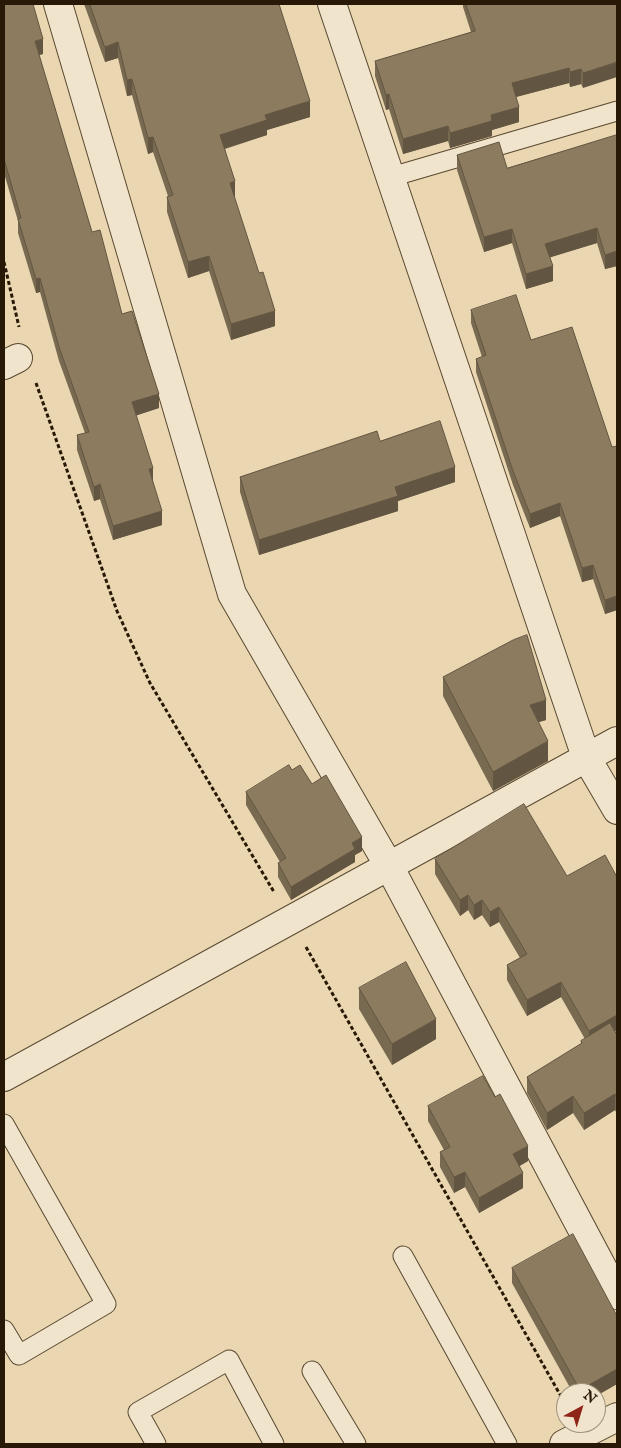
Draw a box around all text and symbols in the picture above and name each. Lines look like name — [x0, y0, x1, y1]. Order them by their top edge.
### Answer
north arrow — [556, 1383, 606, 1433]
text: N — [579, 1386, 600, 1408]

